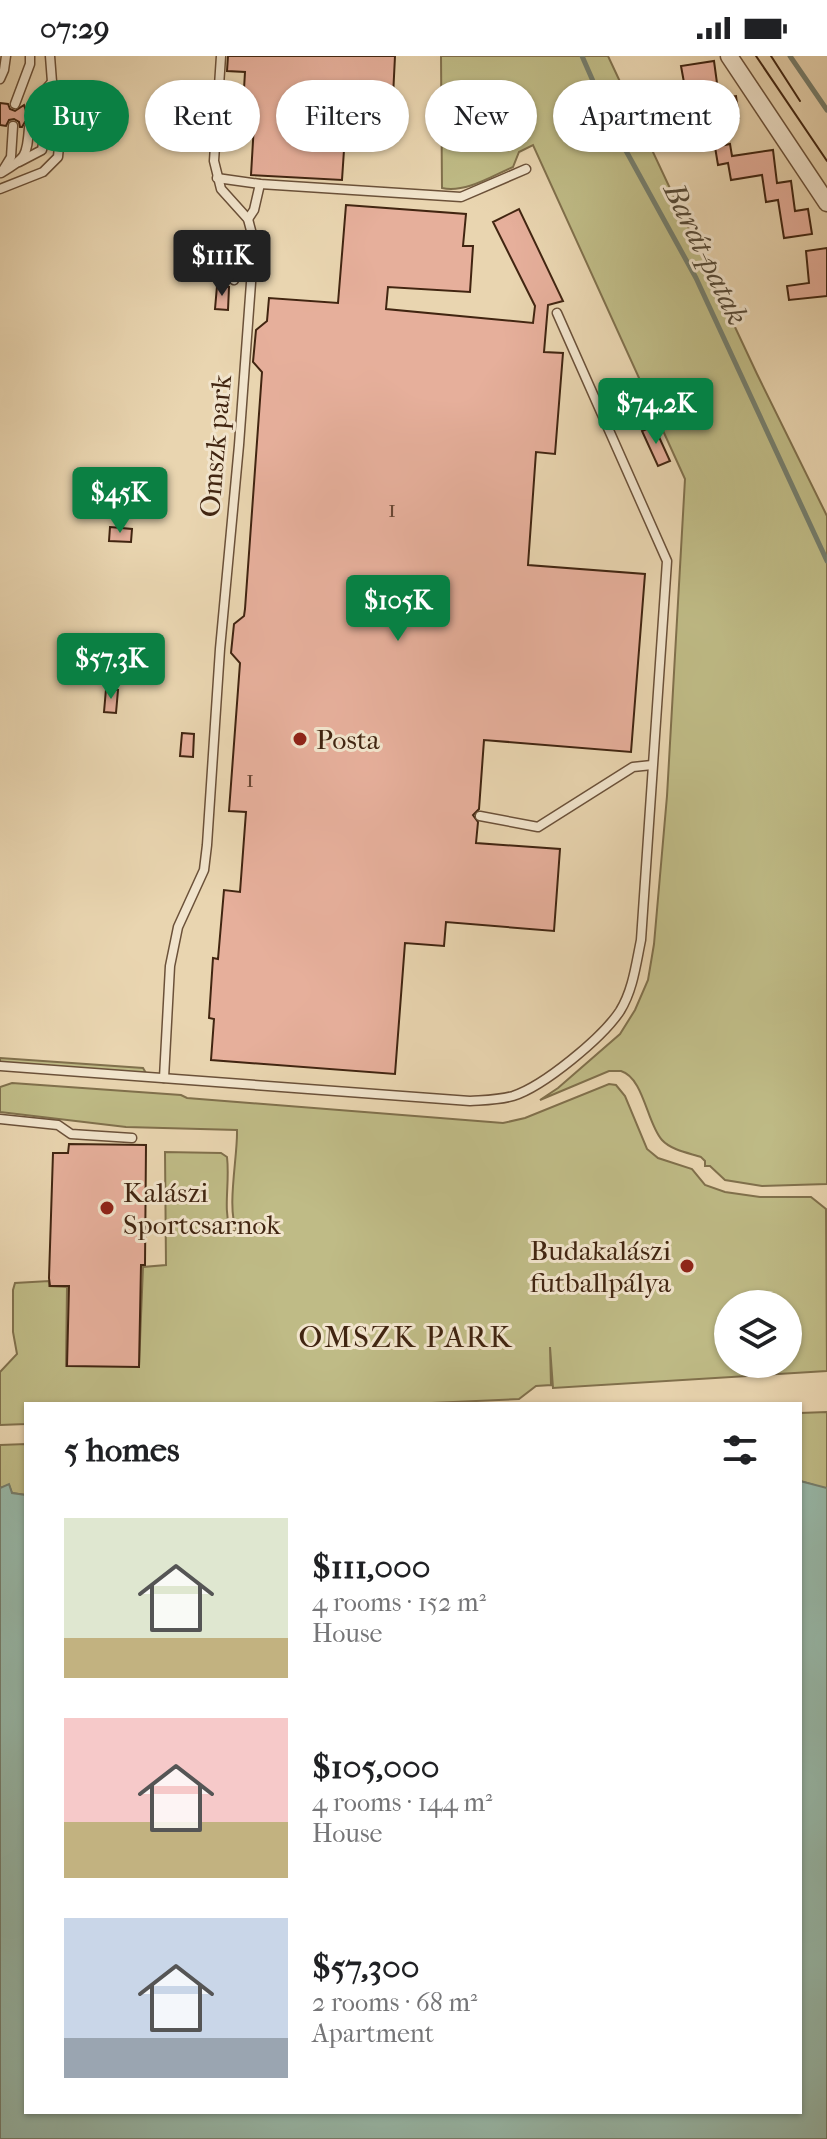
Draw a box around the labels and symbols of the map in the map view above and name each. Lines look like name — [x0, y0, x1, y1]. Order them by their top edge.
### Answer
water label: Barát-patak — [655, 176, 755, 331]
pin: $111K — [166, 230, 278, 298]
street label: Omszk park — [193, 373, 238, 519]
pin: $74.2K — [591, 378, 721, 446]
pin: $45K — [73, 467, 167, 535]
house number: 1 — [388, 495, 396, 523]
pin: $105K — [342, 575, 454, 643]
pin: $57.3K — [46, 633, 176, 701]
place label: Posta — [316, 723, 381, 756]
marker: Posta — [291, 730, 309, 748]
house number: 1 — [246, 765, 254, 793]
place label: Kalászi Sportcsarnok — [123, 1176, 281, 1241]
marker: Kalászi Sportcsarnok — [98, 1199, 116, 1217]
place label: Budakalászi futballpálya — [530, 1234, 672, 1299]
marker: Budakalászi futballpálya — [678, 1257, 696, 1275]
district label: OMSZK PARK — [299, 1320, 513, 1355]

